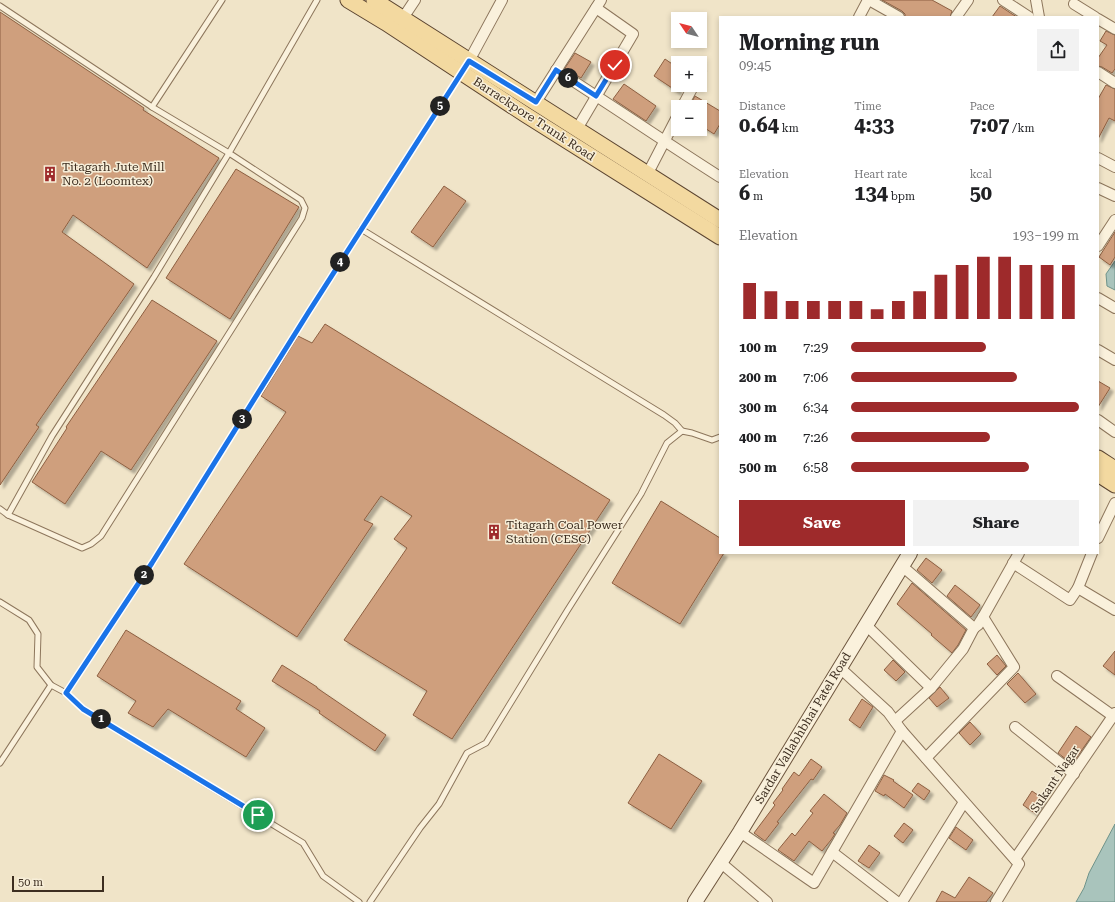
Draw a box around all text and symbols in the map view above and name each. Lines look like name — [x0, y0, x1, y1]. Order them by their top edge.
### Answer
north arrow — [671, 12, 707, 48]
map controls — [671, 12, 707, 136]
button: share — [1037, 29, 1079, 71]
text: Morning run — [739, 30, 880, 55]
pin — [598, 48, 632, 82]
icon: check — [604, 54, 626, 76]
button: + — [671, 56, 707, 92]
text: 09:45 — [739, 58, 771, 73]
pin: 6 — [558, 68, 578, 88]
text: 6 — [565, 71, 571, 84]
street label: Barrackpore Trunk Road — [470, 74, 598, 164]
pin: 5 — [430, 96, 450, 116]
text: 5 — [437, 99, 443, 112]
button: − — [671, 100, 707, 136]
text: Distance — [739, 100, 786, 113]
text: Time — [854, 100, 881, 113]
text: Pace — [970, 100, 994, 113]
text: 0.64 — [739, 113, 779, 137]
text: 4:33 — [854, 113, 894, 137]
text: 7:07 — [970, 113, 1010, 137]
text: km — [779, 122, 799, 135]
text: /km — [1010, 122, 1035, 135]
place label: Titagarh Jute Mill No. 2 (Loomtex) — [62, 160, 165, 188]
building icon: Titagarh Jute Mill No. 2 (Loomtex) — [41, 165, 59, 183]
text: Elevation — [739, 168, 789, 181]
text: Heart rate — [854, 168, 907, 181]
text: kcal — [970, 168, 992, 181]
text: 6 — [739, 181, 750, 205]
text: 134 — [854, 181, 888, 205]
text: 50 — [970, 181, 992, 205]
text: m — [750, 190, 763, 203]
text: bpm — [888, 190, 915, 203]
text: Elevation — [739, 228, 798, 243]
text: 193–199 m — [1012, 228, 1079, 243]
pin: 4 — [330, 252, 350, 272]
text: 4 — [337, 255, 343, 268]
text: 100 m — [739, 340, 777, 355]
text: 7:29 — [803, 340, 828, 355]
text: 200 m — [739, 370, 777, 385]
text: 7:06 — [803, 370, 828, 385]
text: 300 m — [739, 400, 777, 415]
text: 6:34 — [803, 400, 828, 415]
pin: 3 — [232, 409, 252, 429]
text: 3 — [239, 412, 245, 425]
text: 400 m — [739, 430, 777, 445]
text: 7:26 — [803, 430, 828, 445]
text: 500 m — [739, 460, 777, 475]
text: 6:58 — [803, 460, 828, 475]
button: Save — [739, 500, 905, 546]
button: Share — [913, 500, 1079, 546]
place label: Titagarh Coal Power Station (CESC) — [506, 518, 623, 546]
building icon: Titagarh Coal Power Station (CESC) — [485, 523, 503, 541]
pin: 2 — [134, 565, 154, 585]
text: 2 — [141, 568, 147, 581]
street label: Sardar Vallabhbhai Patel Road — [752, 650, 854, 806]
pin: 1 — [91, 709, 111, 729]
text: 1 — [98, 712, 104, 725]
street label: Sukant Nagar — [1027, 743, 1083, 815]
pin — [241, 798, 275, 832]
icon: arrive — [247, 804, 269, 826]
scale bar — [12, 874, 104, 893]
text: 50 m — [18, 876, 43, 889]

